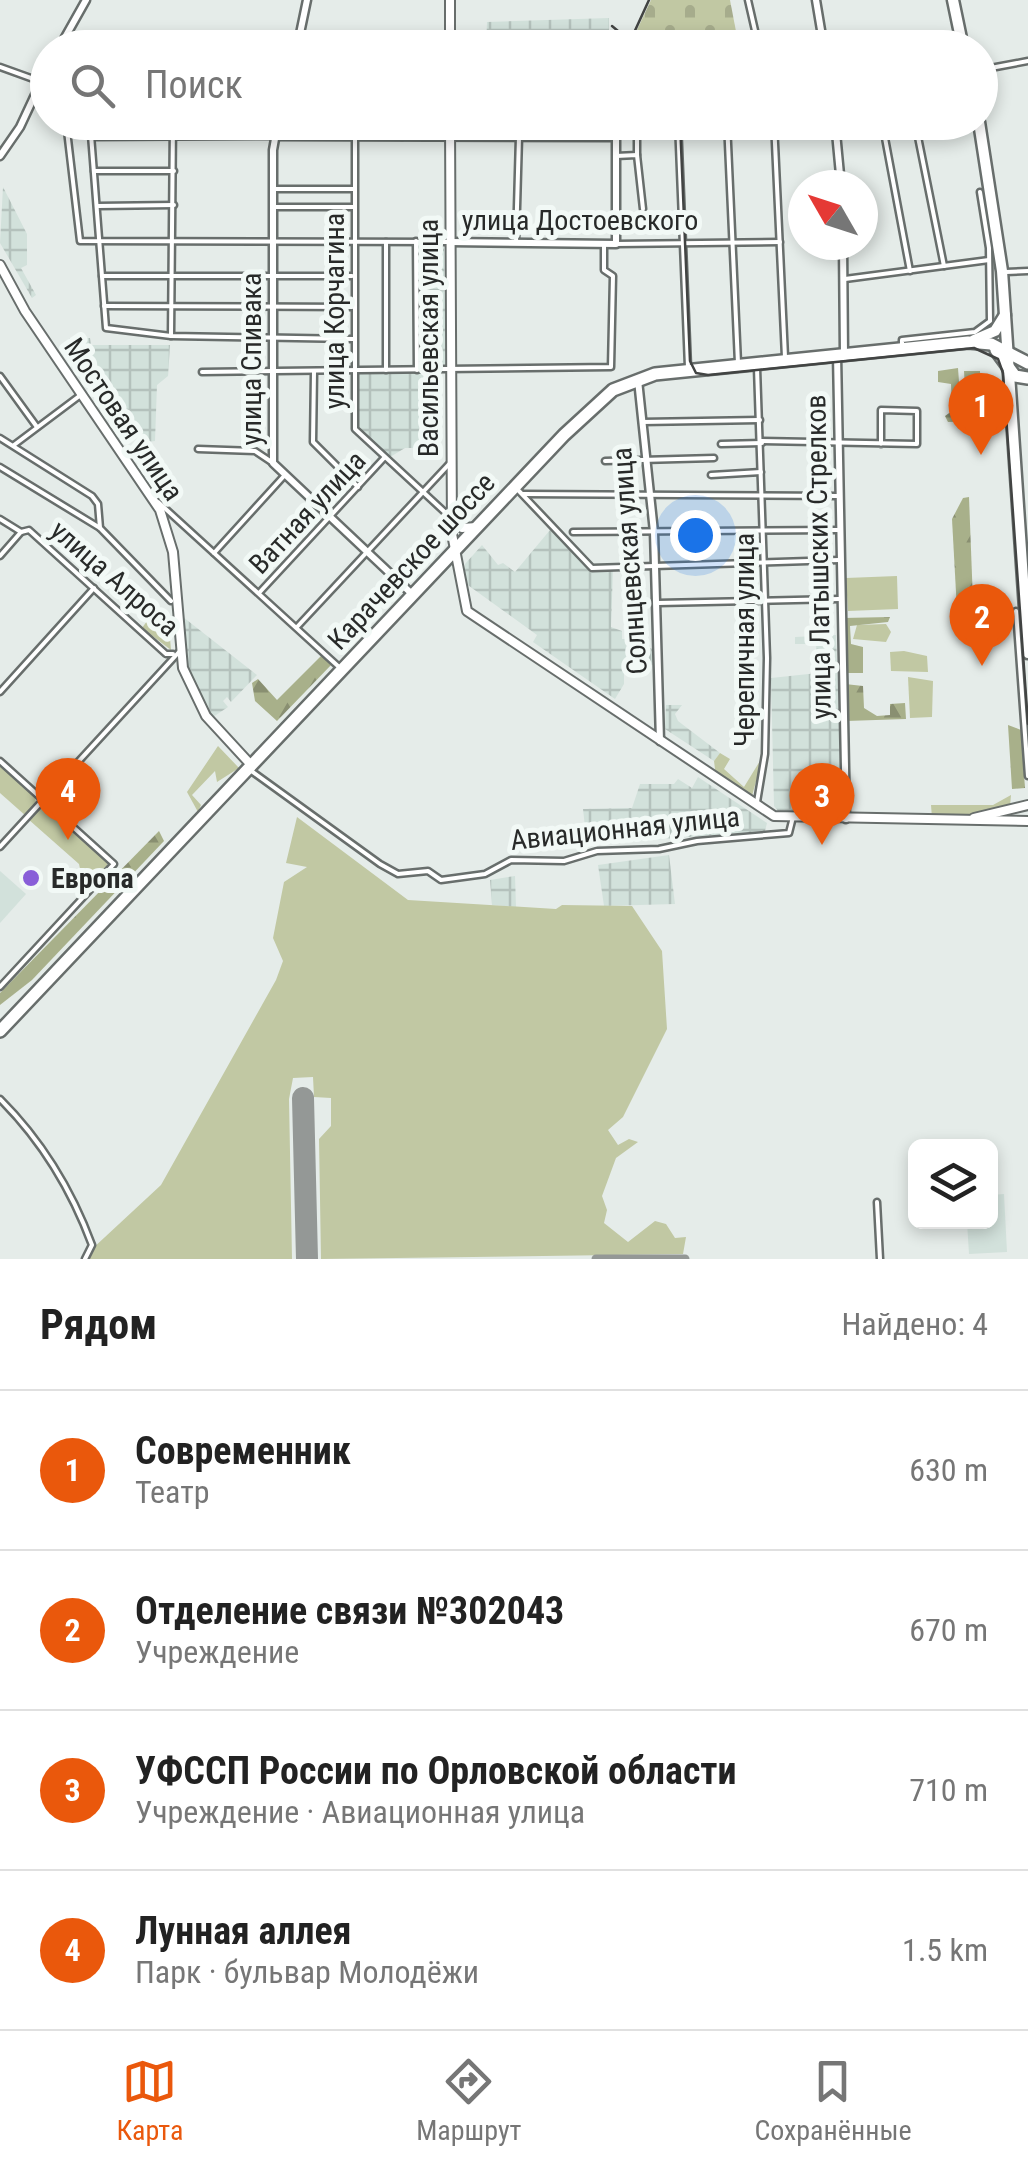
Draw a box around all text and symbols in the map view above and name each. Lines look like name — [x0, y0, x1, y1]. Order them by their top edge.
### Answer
search box — [30, 30, 998, 140]
icon: search — [65, 58, 120, 113]
text: Поиск — [145, 63, 243, 107]
north arrow — [788, 170, 878, 260]
street label: улица Достоевского — [462, 204, 698, 237]
street label: улица Корчагина — [318, 213, 351, 409]
street label: Васильевская улица — [412, 219, 445, 457]
street label: улица Спивака — [235, 273, 268, 445]
street label: Мостовая улица — [57, 332, 190, 507]
pin: 1 — [948, 372, 1014, 455]
street label: улица Латышских Стрелков — [799, 394, 838, 720]
street label: Ватная улица — [242, 444, 373, 581]
street label: Солнцевская улица — [605, 446, 654, 676]
street label: Карачевское шоссе — [321, 466, 502, 657]
your location — [670, 510, 721, 561]
street label: улица Алроса — [44, 514, 186, 643]
street label: Черепичная улица — [728, 533, 761, 747]
pin: 2 — [950, 584, 1014, 666]
pin: 4 — [36, 758, 100, 840]
pin: 3 — [790, 762, 854, 845]
street label: Авиационная улица — [509, 800, 741, 857]
place label: Европа — [51, 862, 134, 895]
marker: Европа — [20, 867, 42, 889]
map controls — [908, 1139, 998, 1229]
button: layers — [908, 1139, 998, 1229]
text: Рядом — [40, 1300, 157, 1349]
text: Найдено: 4 — [841, 1305, 988, 1343]
text: Современник — [135, 1429, 351, 1473]
text: 1 — [64, 1451, 81, 1489]
text: 630 m — [909, 1451, 988, 1489]
text: Театр — [135, 1473, 210, 1511]
text: Отделение связи №302043 — [135, 1589, 564, 1633]
text: 2 — [64, 1611, 81, 1649]
text: 670 m — [909, 1611, 988, 1649]
text: Учреждение — [135, 1633, 299, 1671]
text: УФССП России по Орловской области — [135, 1749, 737, 1793]
text: 3 — [64, 1771, 81, 1809]
text: 710 m — [909, 1771, 988, 1809]
text: Учреждение · Авиационная улица — [135, 1793, 585, 1831]
text: Лунная аллея — [135, 1909, 351, 1953]
text: 4 — [64, 1931, 81, 1969]
text: 1.5 km — [902, 1931, 988, 1969]
text: Парк · бульвар Молодёжи — [135, 1953, 479, 1991]
tab: Карта — [116, 2054, 183, 2147]
tab: Маршрут — [416, 2054, 522, 2147]
tab: Сохранённые — [754, 2054, 912, 2147]

